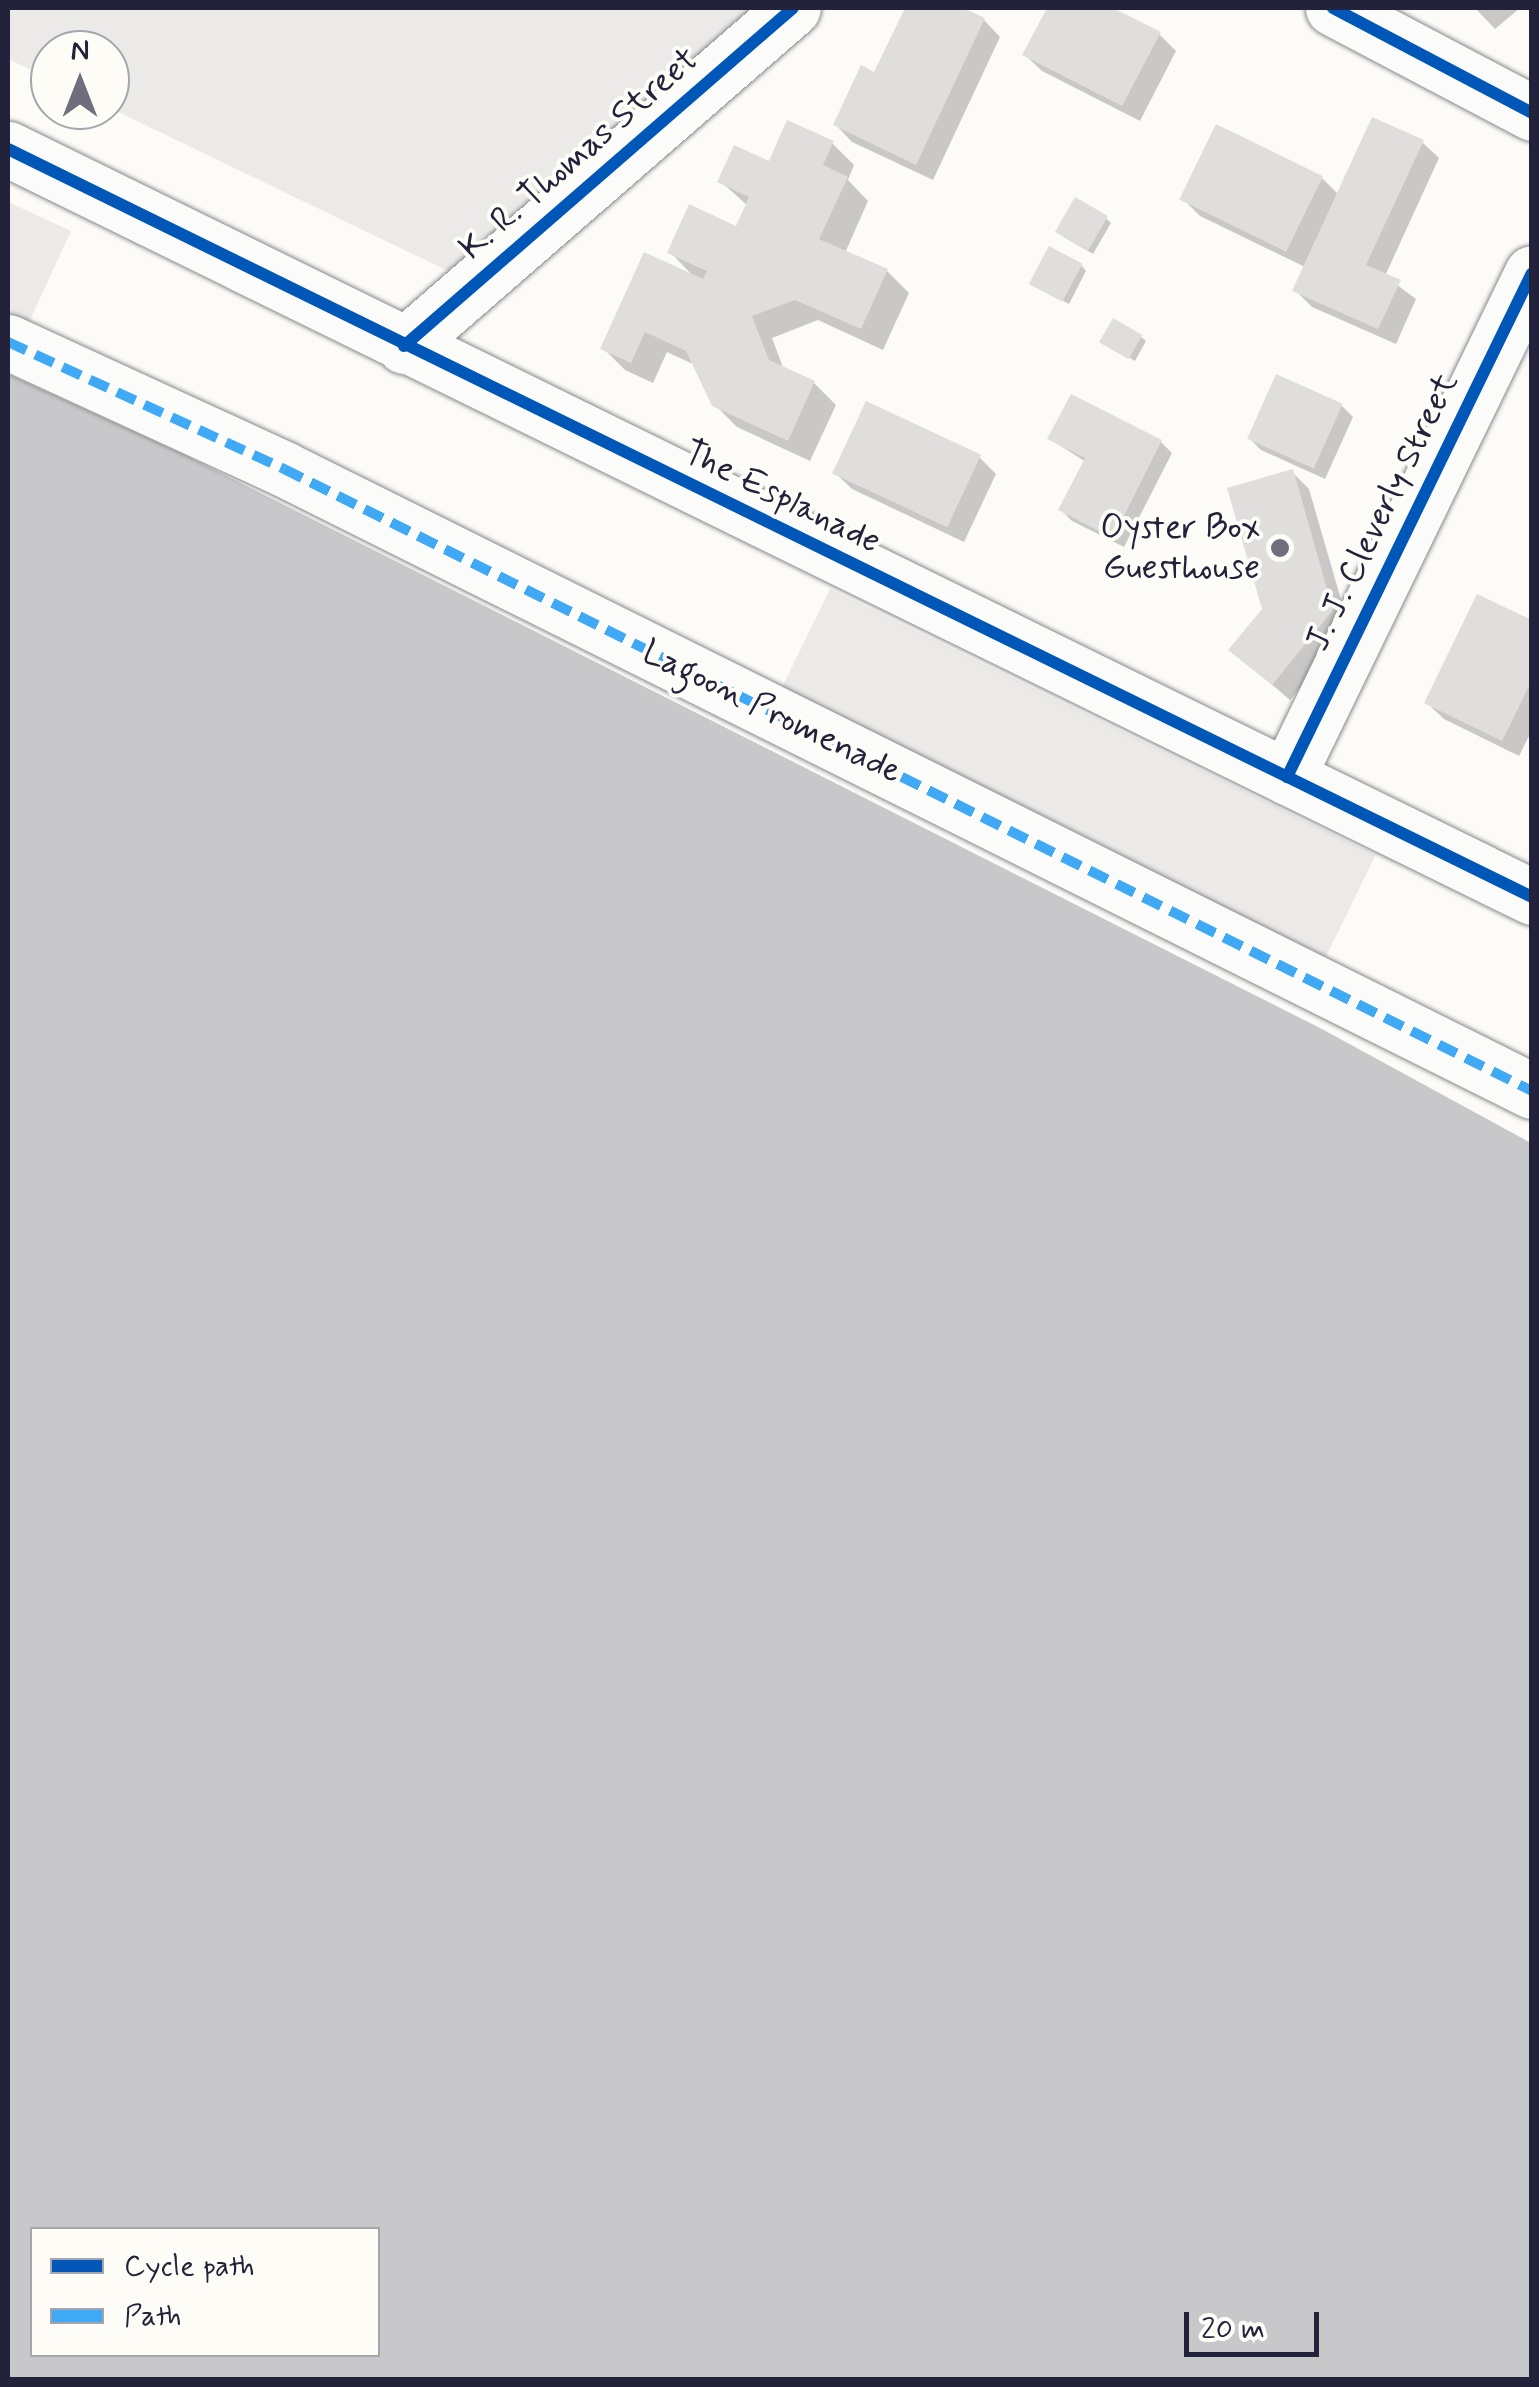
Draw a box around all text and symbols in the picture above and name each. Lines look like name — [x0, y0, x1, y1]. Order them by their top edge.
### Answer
north arrow — [30, 30, 130, 130]
text: N — [71, 33, 89, 70]
street label: K. R. Thomas Street — [452, 40, 706, 268]
street label: J. J. Cleverly Street — [1296, 366, 1468, 658]
street label: The Esplanade — [678, 432, 886, 562]
place label: Oyster Box Guesthouse — [1099, 507, 1260, 589]
marker: Oyster Box Guesthouse — [1269, 537, 1291, 559]
street label: Lagoon Promenade — [635, 631, 909, 793]
legend — [30, 2227, 380, 2357]
text: Cycle path — [124, 2247, 255, 2286]
scale bar — [1189, 2292, 1324, 2354]
text: Path — [124, 2297, 182, 2336]
text: 20 m — [1201, 2310, 1265, 2349]

